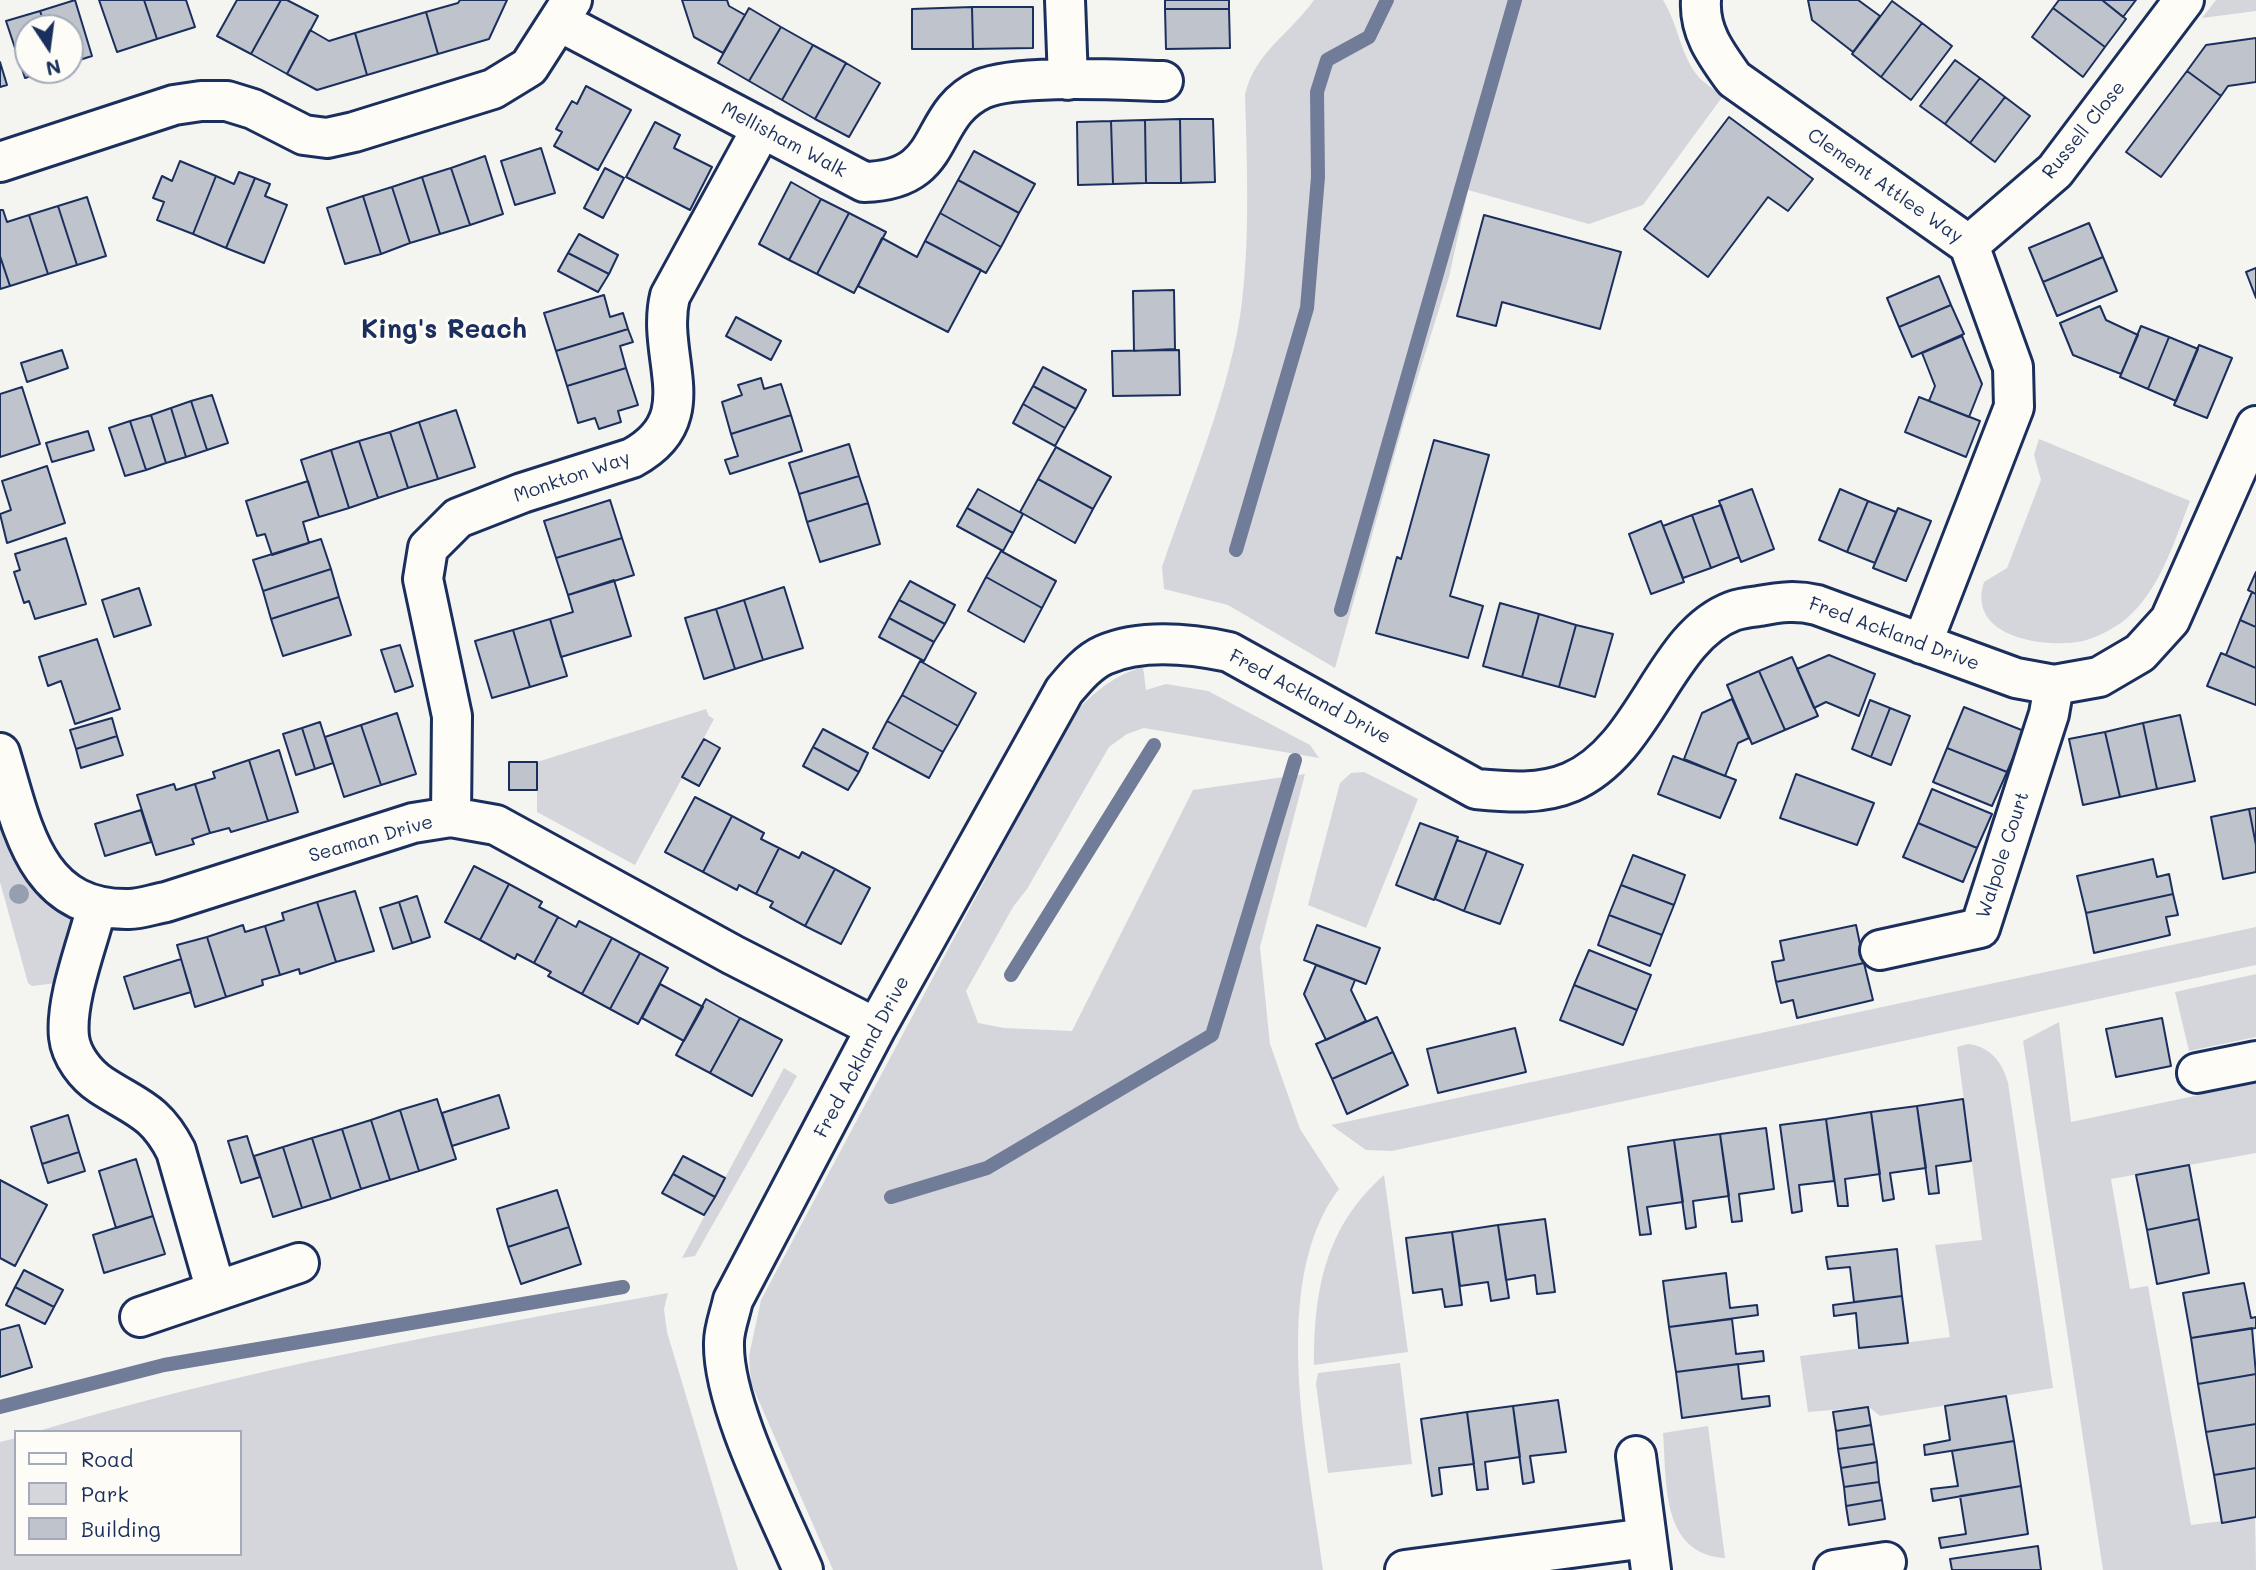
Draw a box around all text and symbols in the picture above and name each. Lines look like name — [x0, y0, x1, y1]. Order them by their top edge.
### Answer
north arrow — [14, 14, 84, 84]
text: N — [44, 54, 63, 82]
street label: Russell Close — [2038, 77, 2130, 183]
street label: Mellisham Walk — [717, 97, 851, 183]
street label: Clement Attlee Way — [1803, 124, 1967, 248]
district label: King's Reach — [361, 314, 527, 346]
street label: Monkton Way — [511, 446, 633, 508]
street label: Fred Ackland Drive — [1806, 593, 1982, 675]
street label: Fred Ackland Drive — [1225, 645, 1395, 749]
street label: Walpole Court — [1972, 789, 2034, 921]
street label: Seaman Drive — [306, 810, 436, 868]
street label: Fred Ackland Drive — [810, 972, 914, 1142]
legend — [14, 1430, 242, 1556]
text: Road — [81, 1445, 133, 1472]
text: Park — [81, 1480, 129, 1507]
text: Building — [81, 1515, 161, 1542]

